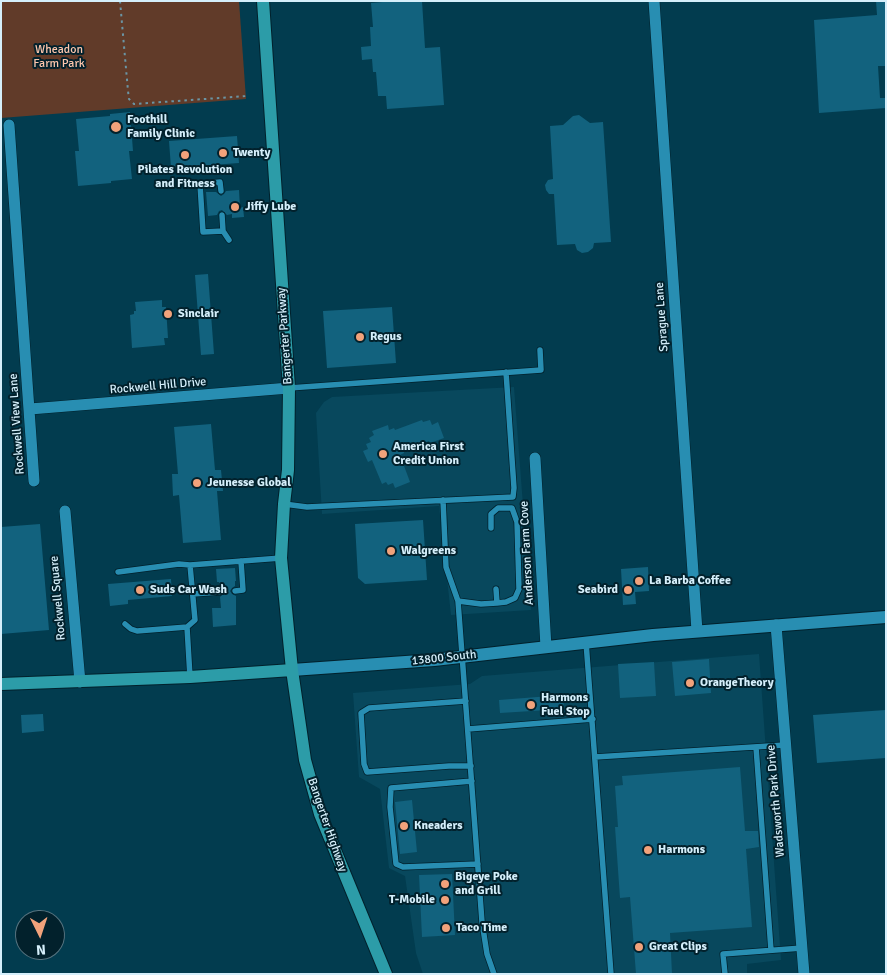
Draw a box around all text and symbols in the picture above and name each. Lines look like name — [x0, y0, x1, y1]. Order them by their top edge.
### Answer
park label: Wheadon Farm Park — [33, 43, 85, 71]
place label: Foothill Family Clinic — [127, 113, 195, 141]
marker: Foothill Family Clinic — [109, 120, 123, 134]
place label: Twenty — [233, 146, 270, 160]
marker: Twenty — [217, 147, 229, 159]
marker: Pilates Revolution and Fitness — [179, 149, 191, 161]
place label: Pilates Revolution and Fitness — [138, 163, 232, 191]
place label: Jiffy Lube — [245, 200, 296, 214]
marker: Jiffy Lube — [229, 201, 241, 213]
street label: Sprague Lane — [652, 282, 672, 352]
street label: Bangerter Parkway — [274, 287, 296, 385]
place label: Sinclair — [178, 307, 219, 321]
marker: Sinclair — [162, 308, 174, 320]
place label: Regus — [370, 330, 401, 344]
marker: Regus — [354, 331, 366, 343]
street label: Rockwell View Lane — [6, 373, 28, 475]
street label: Rockwell Hill Drive — [109, 375, 207, 397]
place label: America First Credit Union — [393, 440, 464, 468]
marker: America First Credit Union — [377, 448, 389, 460]
place label: Jeunesse Global — [207, 476, 291, 490]
marker: Jeunesse Global — [191, 477, 203, 489]
street label: Anderson Farm Cove — [517, 500, 537, 606]
place label: Walgreens — [401, 544, 456, 558]
marker: Walgreens — [385, 545, 397, 557]
street label: Rockwell Square — [47, 555, 69, 641]
place label: La Barba Coffee — [649, 574, 731, 588]
marker: La Barba Coffee — [633, 575, 645, 587]
place label: Suds Car Wash — [150, 583, 227, 597]
place label: Seabird — [578, 583, 618, 597]
marker: Suds Car Wash — [134, 584, 146, 596]
marker: Seabird — [622, 584, 634, 596]
street label: 13800 South — [411, 647, 477, 669]
place label: OrangeTheory — [700, 676, 774, 690]
marker: OrangeTheory — [684, 677, 696, 689]
place label: Harmons Fuel Stop — [541, 691, 590, 719]
marker: Harmons Fuel Stop — [525, 699, 537, 711]
street label: Wadsworth Park Drive — [764, 744, 788, 858]
street label: Bangerter Highway — [304, 776, 350, 874]
place label: Kneaders — [414, 819, 463, 833]
marker: Kneaders — [398, 820, 410, 832]
place label: Harmons — [658, 843, 705, 857]
marker: Harmons — [642, 844, 654, 856]
place label: Bigeye Poke and Grill — [455, 870, 518, 898]
marker: Bigeye Poke and Grill — [439, 878, 451, 890]
place label: T-Mobile — [389, 893, 435, 907]
marker: T-Mobile — [439, 894, 451, 906]
north arrow — [15, 910, 65, 960]
place label: Taco Time — [456, 921, 507, 935]
marker: Taco Time — [440, 922, 452, 934]
place label: Great Clips — [649, 940, 707, 954]
text: N — [36, 941, 46, 958]
marker: Great Clips — [633, 941, 645, 953]

